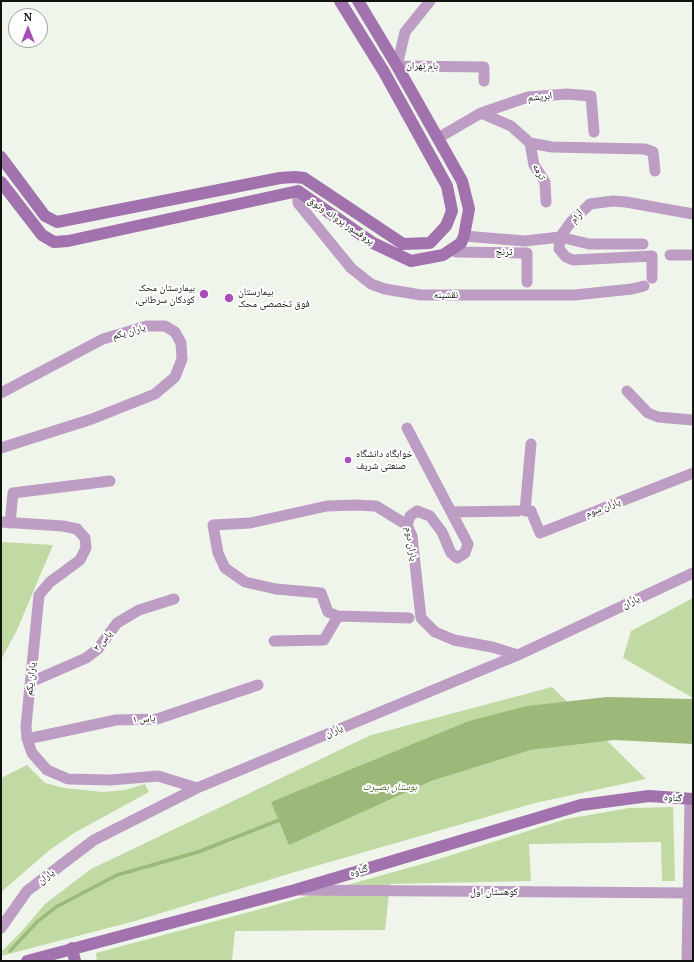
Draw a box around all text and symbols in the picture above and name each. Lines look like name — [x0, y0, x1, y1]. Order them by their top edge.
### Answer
north arrow — [8, 8, 48, 48]
text: N — [24, 10, 32, 24]
street label: بام تهران — [406, 60, 438, 72]
street label: ابریشم — [527, 90, 553, 104]
street label: ترمه — [530, 162, 548, 182]
street label: پروفسور پروانه وثوق — [306, 194, 376, 248]
street label: آرام — [568, 208, 586, 226]
street label: ترنج — [496, 246, 512, 258]
place label: بیمارستان محک ،کودکان سرطانی — [136, 282, 195, 306]
place label: بیمارستان فوق تخصصی محک — [238, 286, 310, 310]
marker: بیمارستان محک ،کودکان سرطانی — [198, 288, 210, 300]
street label: نقشینه — [434, 289, 458, 301]
marker: بیمارستان فوق تخصصی محک — [223, 292, 235, 304]
street label: یاران یکم — [111, 322, 147, 342]
place label: خوابگاه دانشگاه صنعتی شریف — [356, 448, 413, 472]
marker: خوابگاه دانشگاه صنعتی شریف — [343, 455, 353, 465]
street label: یاران سوم — [584, 496, 622, 520]
street label: یاران دوم — [402, 526, 420, 562]
street label: یاران — [620, 593, 642, 611]
street label: یاس ۲ — [91, 628, 115, 654]
street label: یاران یکم — [23, 662, 39, 696]
street label: یاس ۱ — [132, 712, 156, 726]
street label: یاران — [323, 722, 345, 740]
park label: بوستان بصیرت — [363, 781, 417, 793]
street label: گناوه — [663, 791, 683, 805]
street label: گناوه — [348, 863, 370, 879]
street label: یاران — [35, 867, 57, 887]
street label: کوهستان اول — [470, 886, 518, 898]

